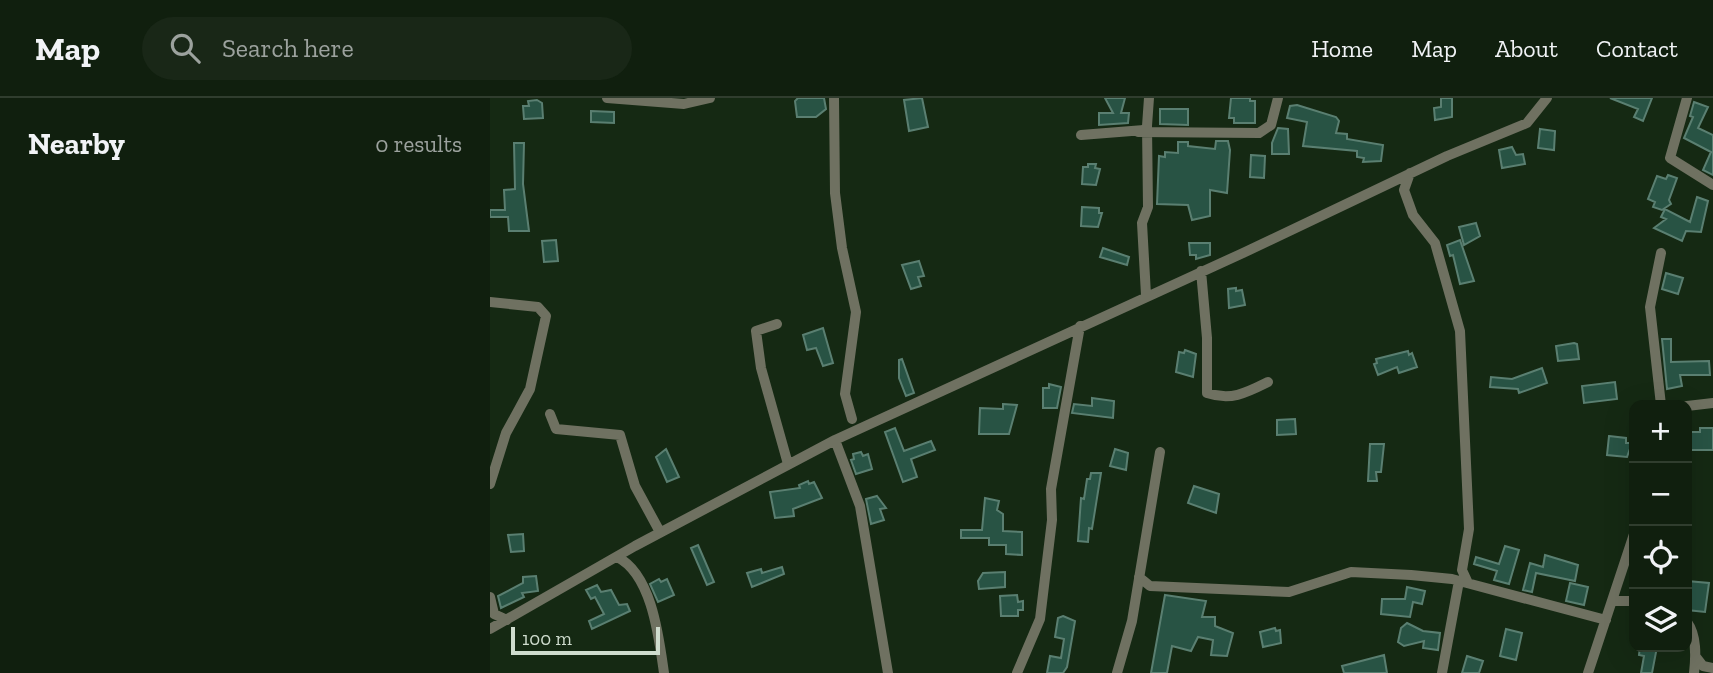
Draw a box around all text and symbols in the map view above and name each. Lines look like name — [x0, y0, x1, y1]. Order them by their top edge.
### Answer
search box — [142, 17, 632, 80]
text: Map — [35, 29, 100, 68]
icon: search — [166, 29, 204, 67]
text: Search here — [222, 32, 354, 64]
text: Home — [1311, 34, 1373, 63]
text: Map — [1411, 34, 1457, 63]
text: About — [1495, 34, 1558, 63]
text: Contact — [1596, 34, 1678, 63]
text: Nearby — [28, 126, 125, 162]
text: 0 results — [375, 130, 462, 158]
map controls — [1629, 400, 1692, 652]
button: + — [1629, 400, 1692, 463]
button: − — [1629, 463, 1692, 526]
button: locate — [1629, 526, 1692, 589]
button: layers — [1629, 589, 1692, 652]
scale bar — [511, 624, 660, 656]
text: 100 m — [522, 627, 572, 650]

